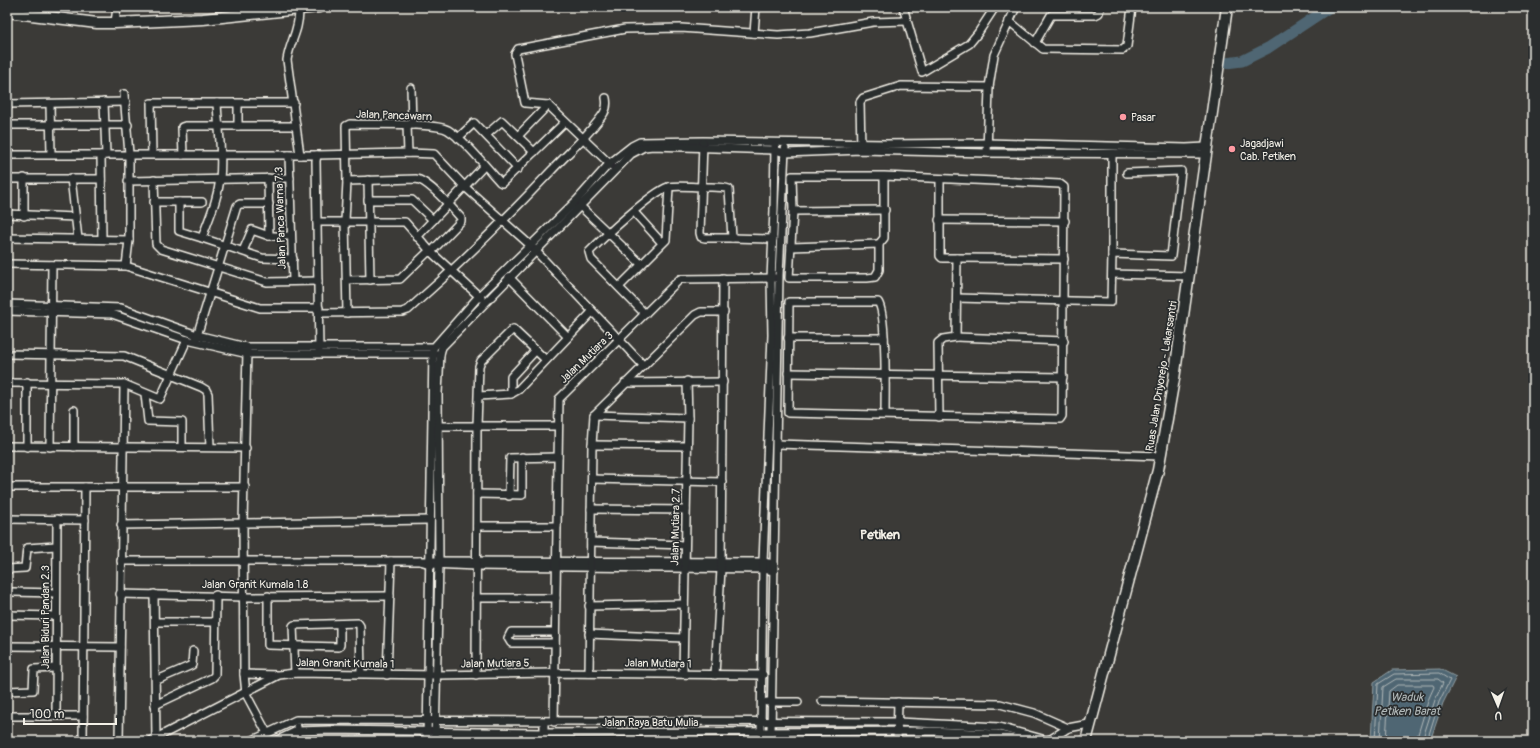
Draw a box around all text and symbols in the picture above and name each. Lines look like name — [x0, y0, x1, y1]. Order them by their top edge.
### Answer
street label: Jalan Pancawarn — [356, 108, 432, 123]
place label: Pasar — [1131, 111, 1156, 124]
marker: Pasar — [1118, 112, 1128, 122]
place label: Jagadjawi Cab. Petiken — [1240, 137, 1296, 163]
marker: Jagadjawi Cab. Petiken — [1227, 144, 1237, 154]
street label: Jalan Panca Warna 7.3 — [272, 166, 289, 270]
street label: Ruas Jalan Driyorejo - Lakarsantri — [1143, 300, 1180, 452]
street label: Jalan Mutiara 3 — [557, 329, 616, 386]
street label: Jalan Mutiara 2.7 — [668, 488, 683, 566]
district label: Petiken — [860, 527, 901, 543]
street label: Jalan Biduri Pandan 2.3 — [39, 565, 52, 669]
street label: Jalan Granit Kumala 1.8 — [202, 578, 309, 591]
street label: Jalan Granit Kumala 1 — [296, 656, 394, 671]
street label: Jalan Mutiara 5 — [461, 656, 530, 671]
street label: Jalan Mutiara 1 — [624, 656, 692, 671]
north arrow — [1478, 686, 1518, 726]
water label: Waduk Petiken Barat — [1374, 690, 1441, 719]
scale bar — [24, 700, 116, 726]
text: 100 m — [30, 707, 65, 722]
text: U — [1494, 709, 1502, 722]
street label: Jalan Raya Batu Mulia — [602, 716, 698, 729]

